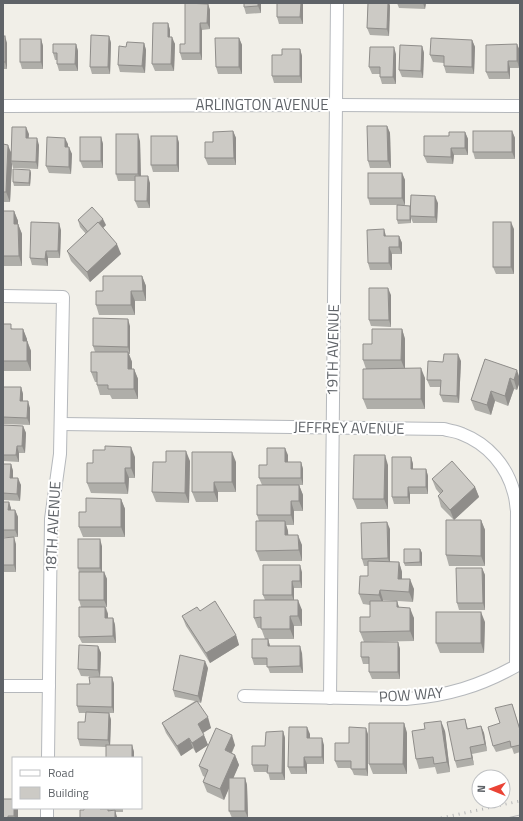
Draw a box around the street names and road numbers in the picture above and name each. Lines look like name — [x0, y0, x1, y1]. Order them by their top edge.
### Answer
street label: ARLINGTON AVENUE — [195, 93, 329, 116]
street label: 19TH AVENUE — [320, 304, 345, 396]
street label: JEFFREY AVENUE — [293, 415, 405, 440]
street label: 18TH AVENUE — [39, 481, 66, 573]
street label: POW WAY — [378, 681, 444, 708]

